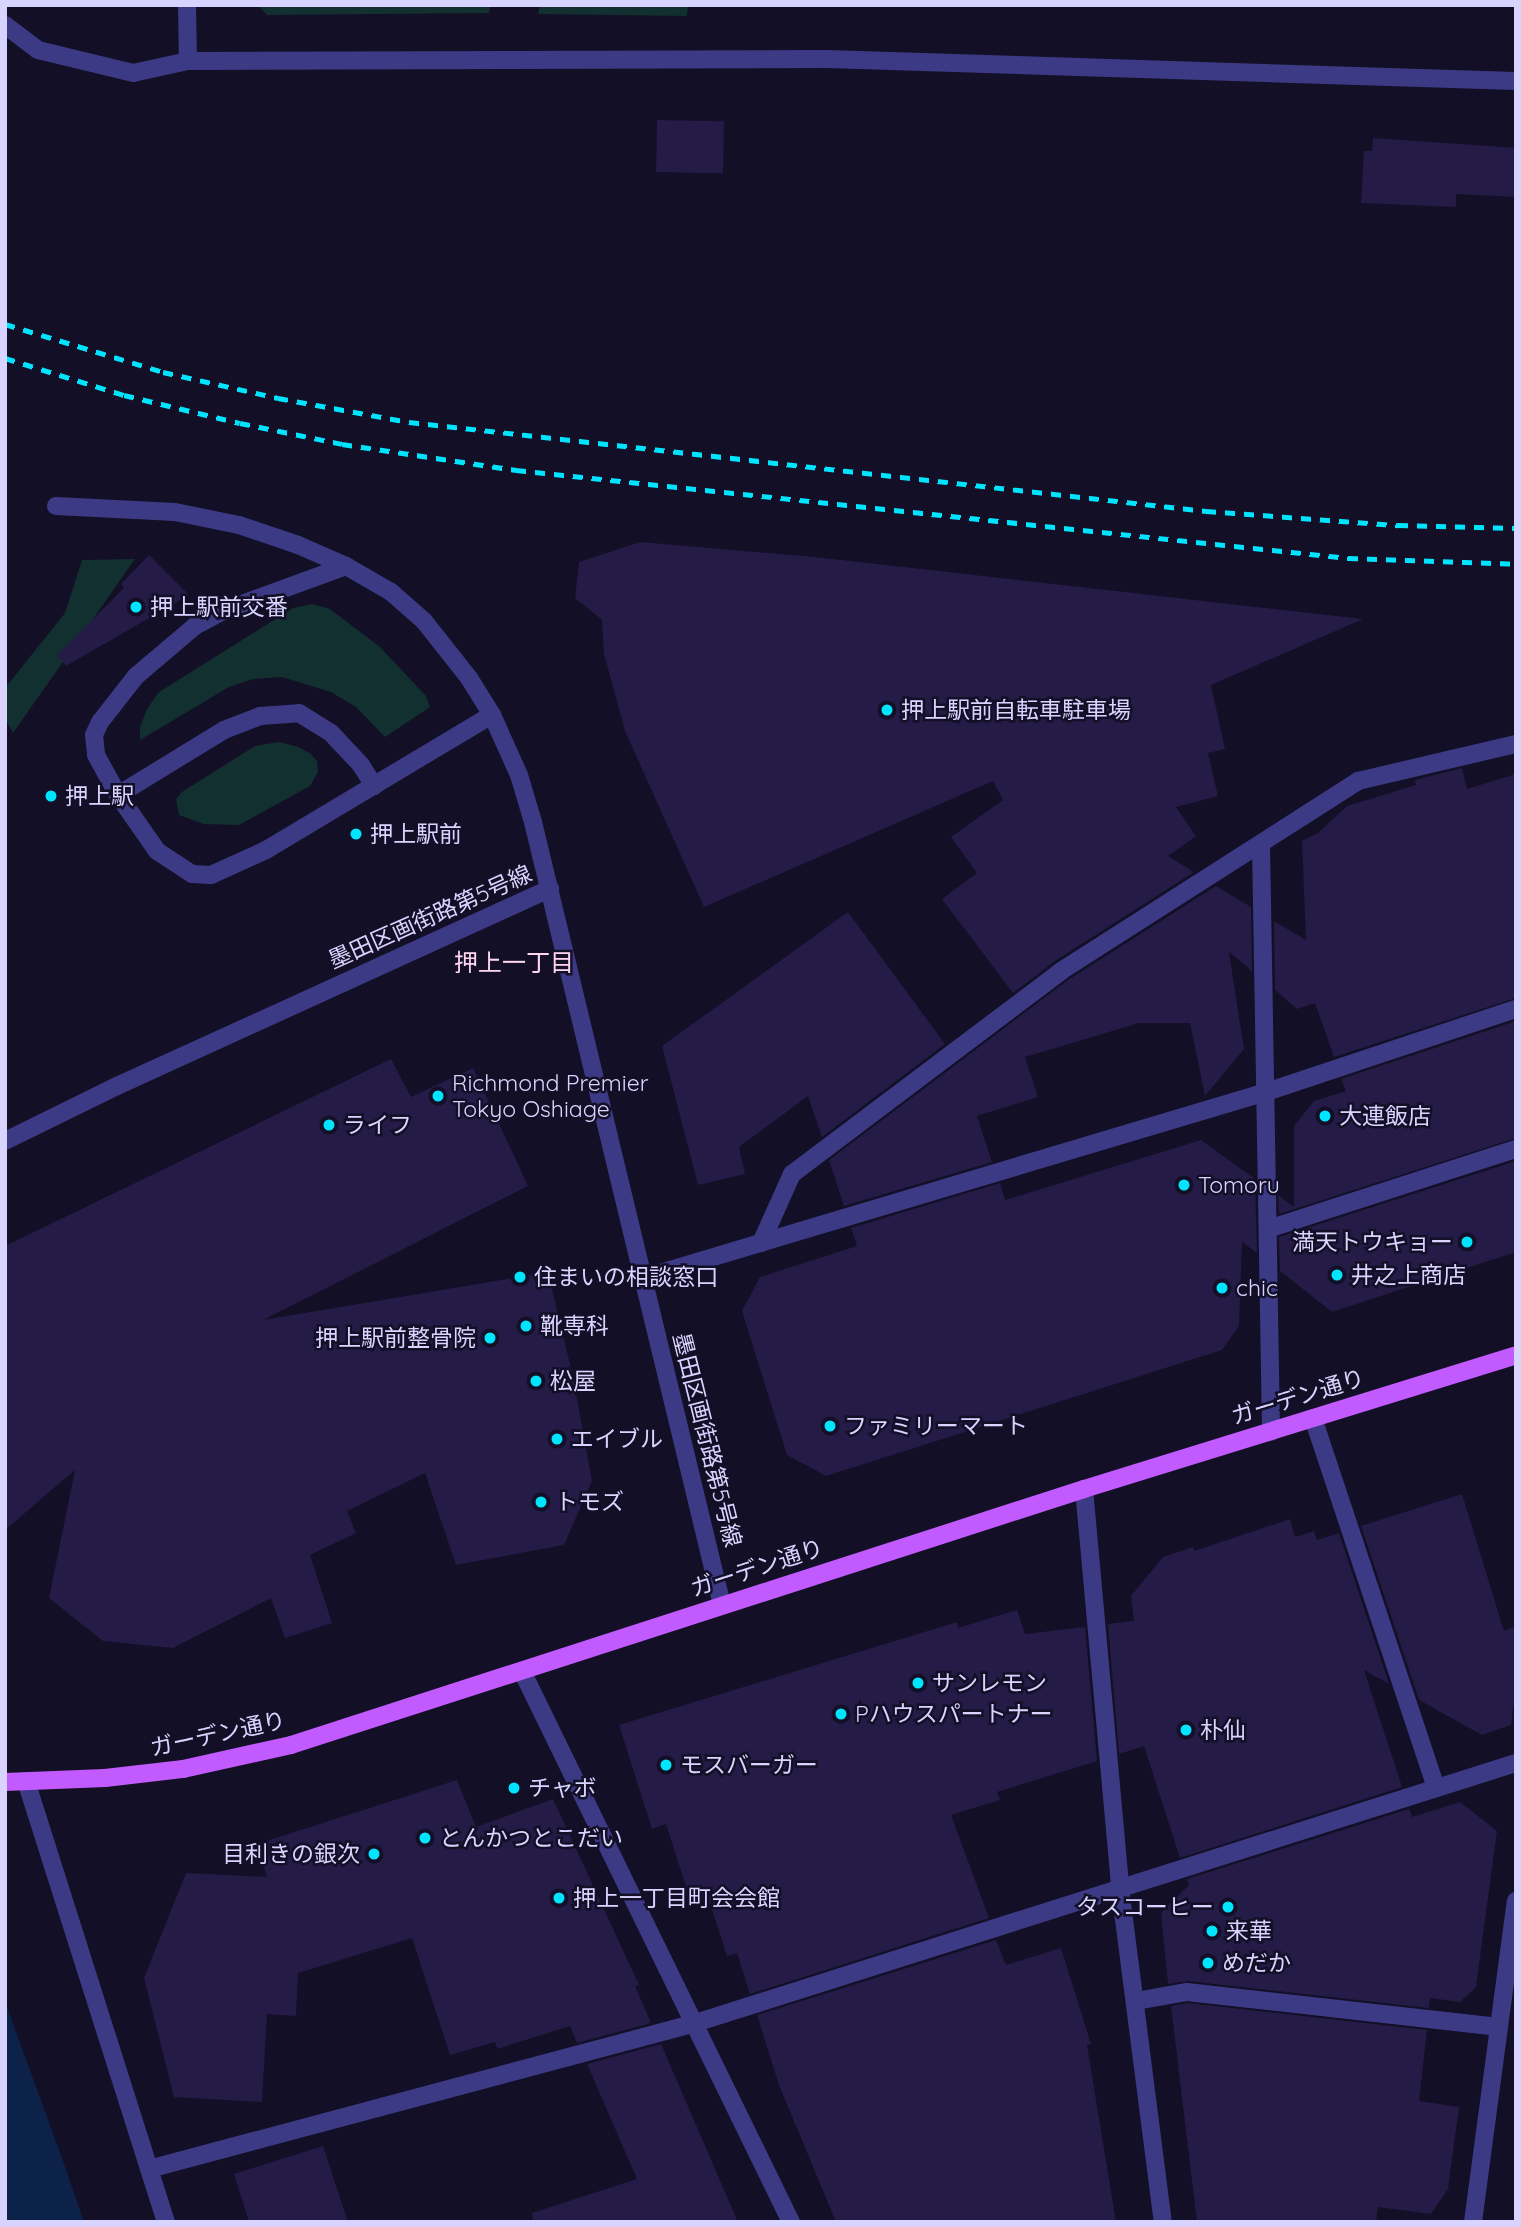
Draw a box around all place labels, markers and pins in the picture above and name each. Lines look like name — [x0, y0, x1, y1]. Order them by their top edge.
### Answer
place label: 押上駅前交番 — [150, 593, 288, 621]
marker: 押上駅前交番 — [128, 599, 144, 615]
place label: 押上駅前自転車駐車場 — [901, 696, 1131, 724]
marker: 押上駅前自転車駐車場 — [879, 702, 895, 718]
place label: 押上駅 — [65, 782, 134, 810]
marker: 押上駅 — [43, 788, 59, 804]
place label: 押上駅前 — [370, 820, 462, 848]
marker: 押上駅前 — [348, 826, 364, 842]
place label: Richmond Premier Tokyo Oshiage — [452, 1069, 648, 1123]
marker: Richmond Premier Tokyo Oshiage — [430, 1088, 446, 1104]
place label: 大連飯店 — [1339, 1102, 1431, 1130]
marker: 大連飯店 — [1317, 1108, 1333, 1124]
place label: ライフ — [343, 1111, 412, 1139]
marker: ライフ — [321, 1117, 337, 1133]
place label: Tomoru — [1198, 1171, 1280, 1199]
marker: Tomoru — [1176, 1177, 1192, 1193]
place label: 満天トウキョー — [1292, 1228, 1453, 1256]
marker: 満天トウキョー — [1459, 1234, 1475, 1250]
place label: 井之上商店 — [1351, 1261, 1466, 1289]
place label: 住まいの相談窓口 — [534, 1263, 718, 1291]
marker: 井之上商店 — [1329, 1267, 1345, 1283]
marker: 住まいの相談窓口 — [512, 1269, 528, 1285]
place label: chic — [1236, 1274, 1278, 1302]
marker: chic — [1214, 1280, 1230, 1296]
place label: 靴専科 — [540, 1312, 609, 1340]
marker: 靴専科 — [518, 1318, 534, 1334]
place label: 押上駅前整骨院 — [315, 1324, 476, 1352]
marker: 押上駅前整骨院 — [482, 1330, 498, 1346]
place label: 松屋 — [550, 1367, 596, 1395]
marker: 松屋 — [528, 1373, 544, 1389]
place label: ファミリーマート — [844, 1412, 1028, 1440]
marker: ファミリーマート — [822, 1418, 838, 1434]
place label: エイブル — [571, 1425, 663, 1453]
marker: エイブル — [549, 1431, 565, 1447]
place label: トモズ — [555, 1488, 624, 1516]
marker: トモズ — [533, 1494, 549, 1510]
place label: サンレモン — [932, 1669, 1047, 1697]
marker: サンレモン — [910, 1675, 926, 1691]
place label: Pハウスパートナー — [855, 1700, 1053, 1728]
marker: Pハウスパートナー — [833, 1706, 849, 1722]
place label: 朴仙 — [1200, 1716, 1246, 1744]
marker: 朴仙 — [1178, 1722, 1194, 1738]
place label: モスバーガー — [680, 1751, 818, 1779]
marker: モスバーガー — [658, 1757, 674, 1773]
place label: チャボ — [528, 1774, 597, 1802]
marker: チャボ — [506, 1780, 522, 1796]
place label: とんかつとこだい — [439, 1824, 623, 1852]
marker: とんかつとこだい — [417, 1830, 433, 1846]
place label: 目利きの銀次 — [222, 1840, 360, 1868]
marker: 目利きの銀次 — [366, 1846, 382, 1862]
place label: 押上一丁目町会会館 — [573, 1884, 780, 1912]
marker: 押上一丁目町会会館 — [551, 1890, 567, 1906]
place label: タスコーヒー — [1076, 1893, 1214, 1921]
marker: タスコーヒー — [1220, 1899, 1236, 1915]
place label: 来華 — [1226, 1917, 1272, 1945]
marker: 来華 — [1204, 1923, 1220, 1939]
place label: めだか — [1222, 1949, 1291, 1977]
marker: めだか — [1200, 1955, 1216, 1971]

